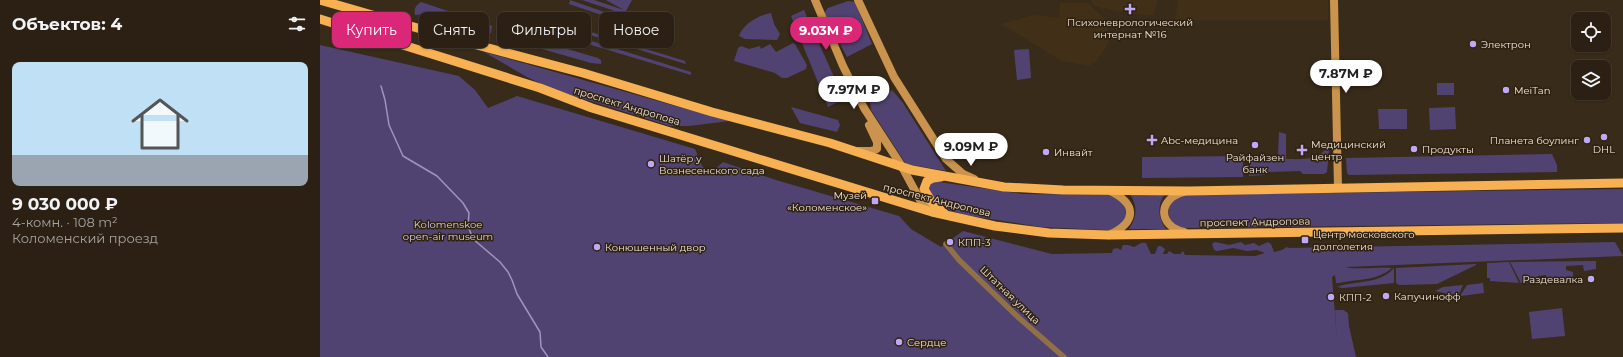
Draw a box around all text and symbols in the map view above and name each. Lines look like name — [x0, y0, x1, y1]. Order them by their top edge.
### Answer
marker: Психоневрологический интернат №16 — [1124, 3, 1136, 15]
chip: Купить — [332, 12, 411, 48]
chip: Снять — [419, 12, 489, 48]
chip: Фильтры — [497, 12, 591, 48]
chip: Новое — [599, 12, 674, 48]
map controls — [1571, 12, 1611, 100]
button: locate — [1571, 12, 1611, 52]
icon: filters — [286, 13, 308, 35]
text: Объектов: 4 — [12, 14, 122, 34]
place label: Психоневрологический интернат №16 — [1067, 16, 1193, 41]
pin: 9.03M ₽ — [789, 17, 863, 51]
text: 9.03M ₽ — [799, 22, 853, 38]
place label: Электрон — [1481, 38, 1531, 51]
marker: Электрон — [1468, 39, 1478, 49]
pin: 7.87M ₽ — [1309, 60, 1383, 94]
button: layers — [1571, 60, 1611, 100]
text: 7.87M ₽ — [1319, 65, 1373, 81]
pin: 7.97M ₽ — [817, 76, 891, 110]
text: 7.97M ₽ — [827, 81, 881, 97]
street label: проспект Андропова — [572, 84, 682, 128]
place label: MeiTan — [1514, 84, 1550, 97]
marker: MeiTan — [1501, 85, 1511, 95]
icon: home — [124, 88, 196, 160]
marker: DHL — [1599, 132, 1609, 142]
pin: 9.09M ₽ — [934, 133, 1008, 167]
marker: Abc-медицина — [1146, 134, 1158, 146]
place label: Abc-медицина — [1161, 134, 1238, 147]
place label: Планета боулинг — [1490, 134, 1579, 147]
marker: Планета боулинг — [1582, 135, 1592, 145]
text: 9.09M ₽ — [944, 138, 998, 154]
place label: Медицинский центр — [1311, 138, 1386, 163]
marker: Райфайзен банк — [1250, 140, 1260, 150]
place label: Продукты — [1422, 143, 1474, 156]
place label: DHL — [1593, 143, 1615, 156]
marker: Медицинский центр — [1296, 144, 1308, 156]
marker: Продукты — [1409, 144, 1419, 154]
place label: Инвайт — [1054, 146, 1093, 159]
marker: Инвайт — [1041, 147, 1051, 157]
place label: Райфайзен банк — [1226, 151, 1284, 176]
place label: Шатёр у Вознесенского сада — [659, 152, 765, 177]
marker: Шатёр у Вознесенского сада — [646, 159, 656, 169]
street label: проспект Андропова — [882, 180, 992, 220]
place label: Музей «Коломенское» — [787, 189, 867, 214]
text: 9 030 000 ₽ — [12, 194, 118, 214]
marker: Музей «Коломенское» — [870, 196, 880, 206]
text: 4-комн. · 108 m² — [12, 214, 118, 230]
street label: проспект Андропова — [1200, 215, 1310, 229]
park label: Kolomenskoe open-air museum — [403, 218, 493, 243]
place label: Центр московского долголетия — [1313, 228, 1415, 253]
text: Коломенский проезд — [12, 230, 158, 246]
marker: Центр московского долголетия — [1300, 235, 1310, 245]
place label: КПП-3 — [958, 236, 991, 249]
marker: КПП-3 — [945, 237, 955, 247]
place label: Конюшенный двор — [605, 241, 706, 254]
marker: Конюшенный двор — [592, 242, 602, 252]
street label: Штатная улица — [977, 263, 1043, 327]
place label: Раздевалка — [1522, 273, 1583, 286]
marker: Раздевалка — [1586, 274, 1596, 284]
place label: Капучинофф — [1394, 290, 1461, 303]
place label: КПП-2 — [1339, 291, 1372, 304]
marker: Капучинофф — [1381, 291, 1391, 301]
marker: КПП-2 — [1326, 292, 1336, 302]
place label: Сердце — [907, 336, 946, 349]
marker: Сердце — [894, 337, 904, 347]

